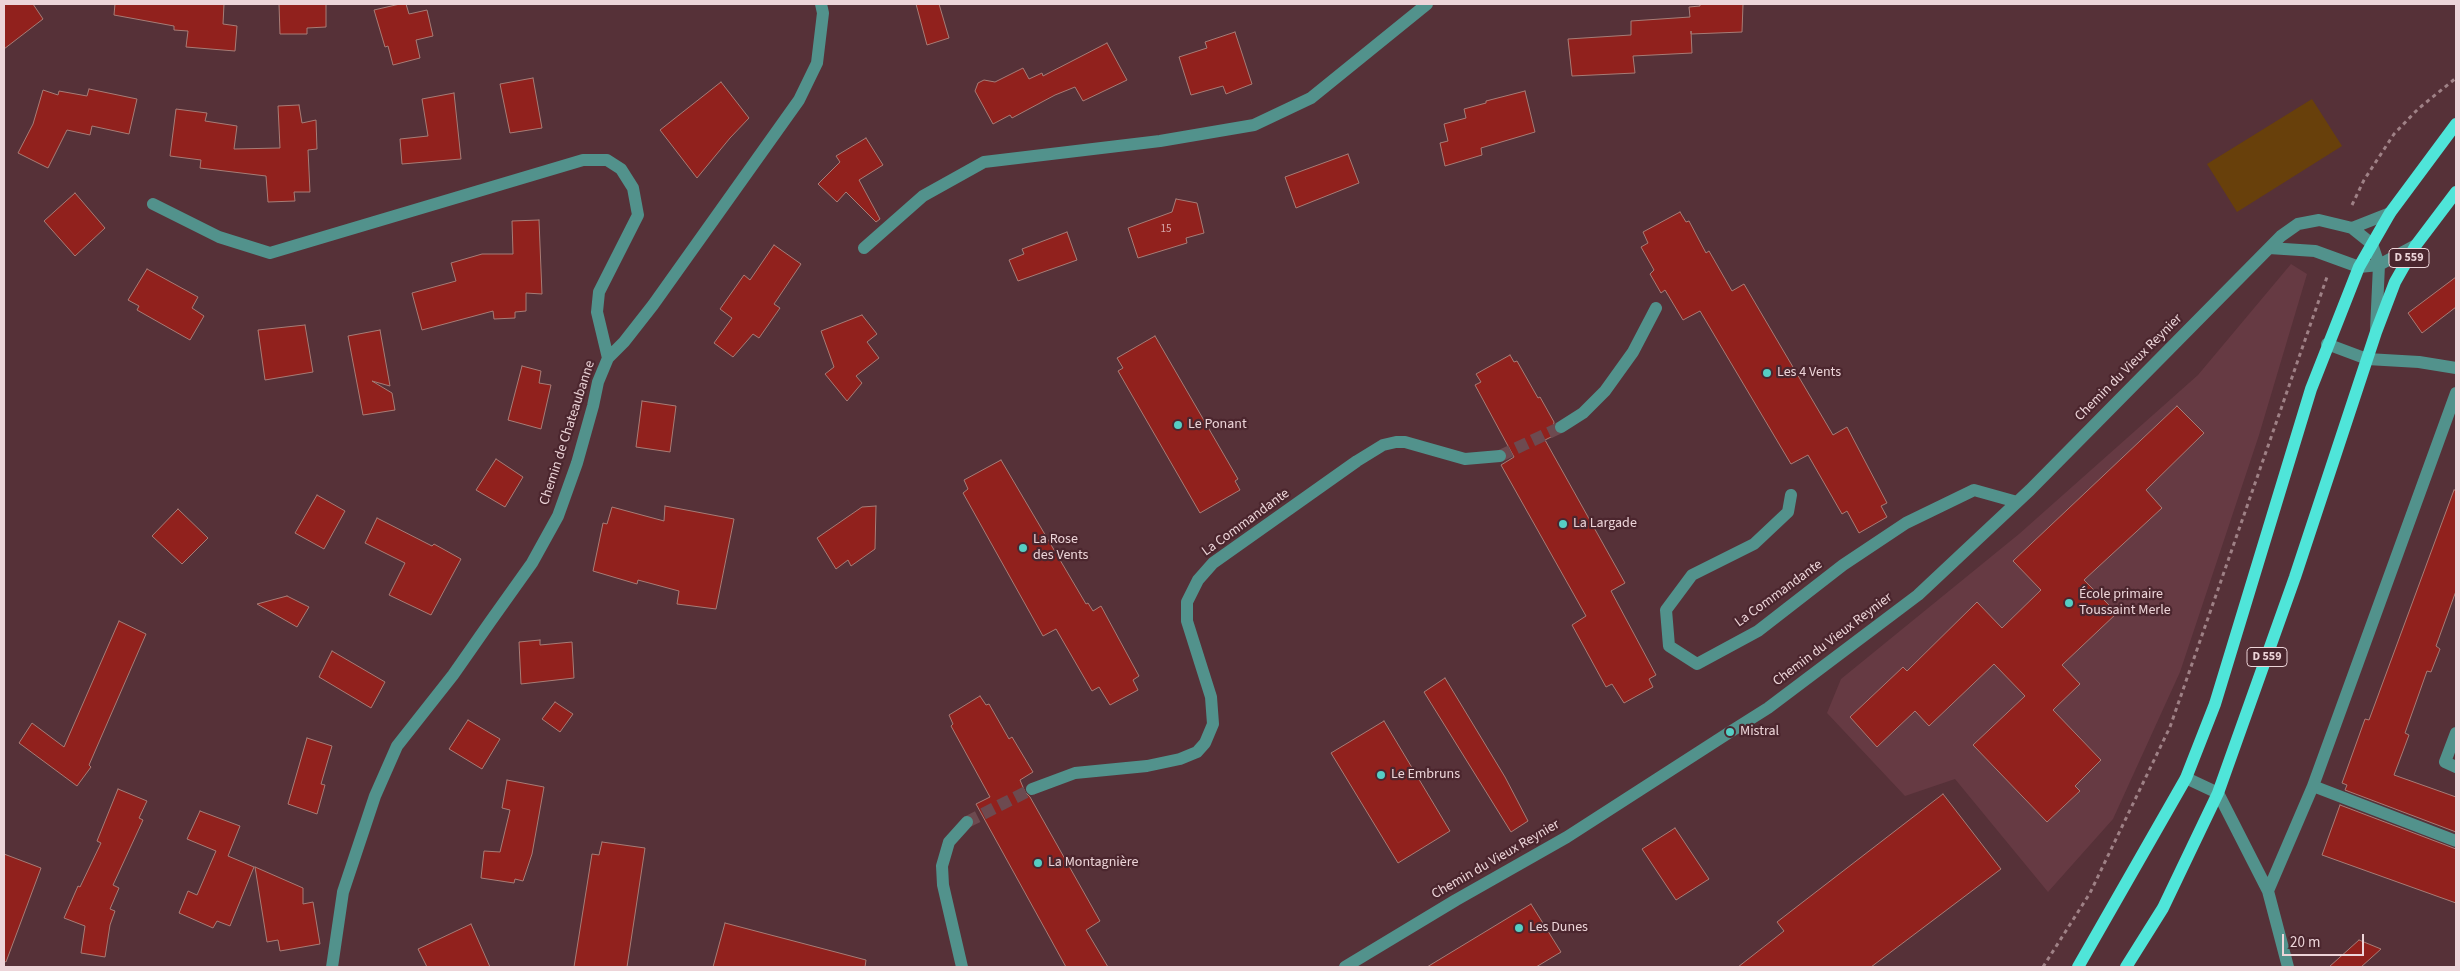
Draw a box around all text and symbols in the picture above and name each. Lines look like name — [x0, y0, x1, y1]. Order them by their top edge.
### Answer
house number: 15 — [1161, 223, 1171, 237]
road number: D 559 — [2389, 248, 2429, 268]
street label: Chemin du Vieux Reynier — [2072, 311, 2186, 425]
street label: Chemin de Chateaubanne — [537, 359, 599, 507]
place label: Les 4 Vents — [1777, 365, 1841, 381]
marker: Les 4 Vents — [1761, 367, 1773, 379]
place label: Le Ponant — [1188, 417, 1247, 433]
marker: Le Ponant — [1172, 419, 1184, 431]
street label: La Commandante — [1199, 486, 1293, 560]
place label: La Largade — [1573, 516, 1637, 532]
marker: La Largade — [1557, 518, 1569, 530]
place label: La Rose des Vents — [1033, 532, 1088, 564]
marker: La Rose des Vents — [1017, 542, 1029, 554]
street label: La Commandante — [1732, 557, 1826, 631]
place label: École primaire Toussaint Merle — [2079, 587, 2171, 620]
street label: Chemin du Vieux Reynier — [1770, 590, 1896, 690]
marker: École primaire Toussaint Merle — [2063, 597, 2075, 609]
road number: D 559 — [2247, 648, 2287, 666]
place label: Mistral — [1740, 724, 1779, 740]
marker: Mistral — [1724, 726, 1736, 738]
place label: Le Embruns — [1391, 767, 1460, 783]
marker: Le Embruns — [1375, 769, 1387, 781]
street label: Chemin du Vieux Reynier — [1429, 817, 1563, 903]
place label: La Montagnière — [1048, 855, 1138, 871]
marker: La Montagnière — [1032, 857, 1044, 869]
place label: Les Dunes — [1529, 920, 1588, 936]
marker: Les Dunes — [1513, 922, 1525, 934]
scale bar — [2285, 924, 2368, 956]
text: 20 m — [2290, 932, 2320, 953]

